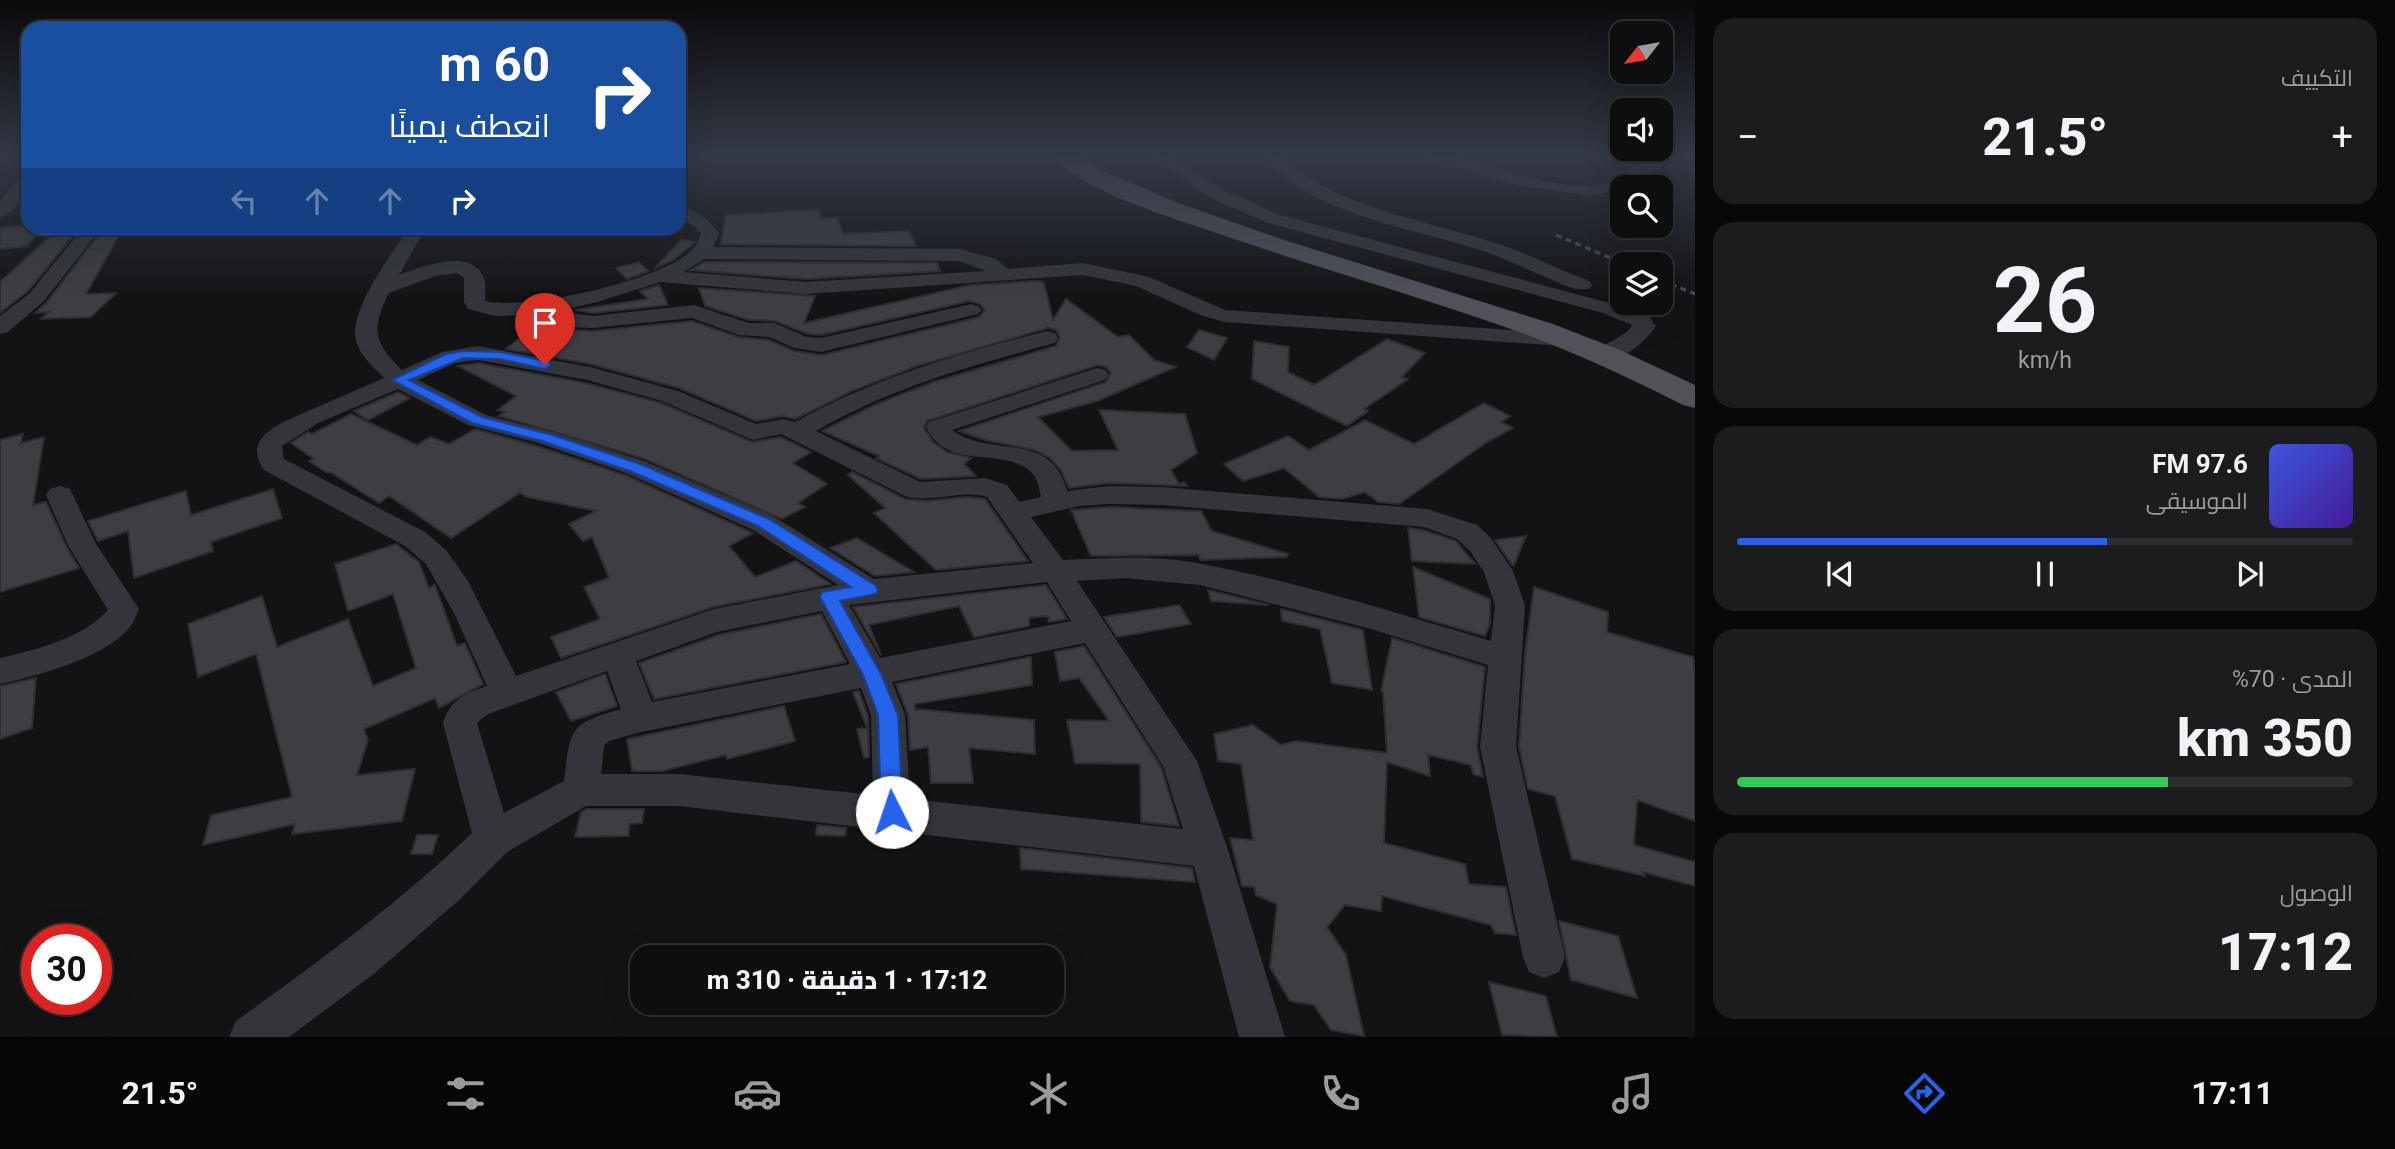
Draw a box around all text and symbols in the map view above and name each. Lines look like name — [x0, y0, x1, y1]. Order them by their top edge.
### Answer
north arrow — [1610, 21, 1673, 84]
map controls — [1610, 21, 1673, 315]
text: 60 m — [439, 36, 550, 93]
icon: right — [574, 49, 665, 140]
text: التكييف — [2281, 65, 2353, 92]
button: sound — [1610, 98, 1673, 161]
text: انعطف يمينًا — [388, 107, 550, 145]
text: 21.5° — [1982, 107, 2108, 168]
text: − — [1737, 115, 1759, 159]
text: + — [2331, 115, 2353, 159]
button: search — [1610, 175, 1673, 238]
icon: left — [225, 182, 263, 220]
icon: ahead — [298, 182, 336, 220]
icon: ahead — [371, 182, 409, 220]
icon: right — [444, 182, 482, 220]
text: 26 — [1993, 248, 2097, 354]
button: layers — [1610, 252, 1673, 315]
pin — [515, 293, 575, 365]
icon: arrive — [526, 304, 564, 342]
text: km/h — [2018, 347, 2072, 374]
text: 97.6 FM — [2152, 449, 2248, 479]
text: الموسيقى — [2146, 488, 2248, 515]
icon: previous — [1821, 555, 1859, 593]
icon: pause — [2026, 555, 2064, 593]
icon: next — [2231, 555, 2269, 593]
text: المدى · 70% — [2232, 666, 2353, 693]
text: 350 km — [2177, 708, 2353, 769]
position arrow — [855, 775, 929, 849]
text: الوصول — [2280, 880, 2353, 907]
text: 17:12 — [2218, 922, 2353, 983]
speed limit sign: 30 — [21, 924, 112, 1015]
text: 17:12 · 1 دقيقة · 310 m — [707, 965, 987, 995]
icon: filters — [441, 1069, 490, 1118]
icon: car — [733, 1069, 782, 1118]
icon: climate — [1024, 1069, 1073, 1118]
icon: phone — [1316, 1069, 1365, 1118]
icon: music — [1608, 1069, 1657, 1118]
icon: directions — [1900, 1069, 1949, 1118]
text: 21.5° — [121, 1074, 198, 1112]
text: 17:11 — [2191, 1074, 2274, 1112]

